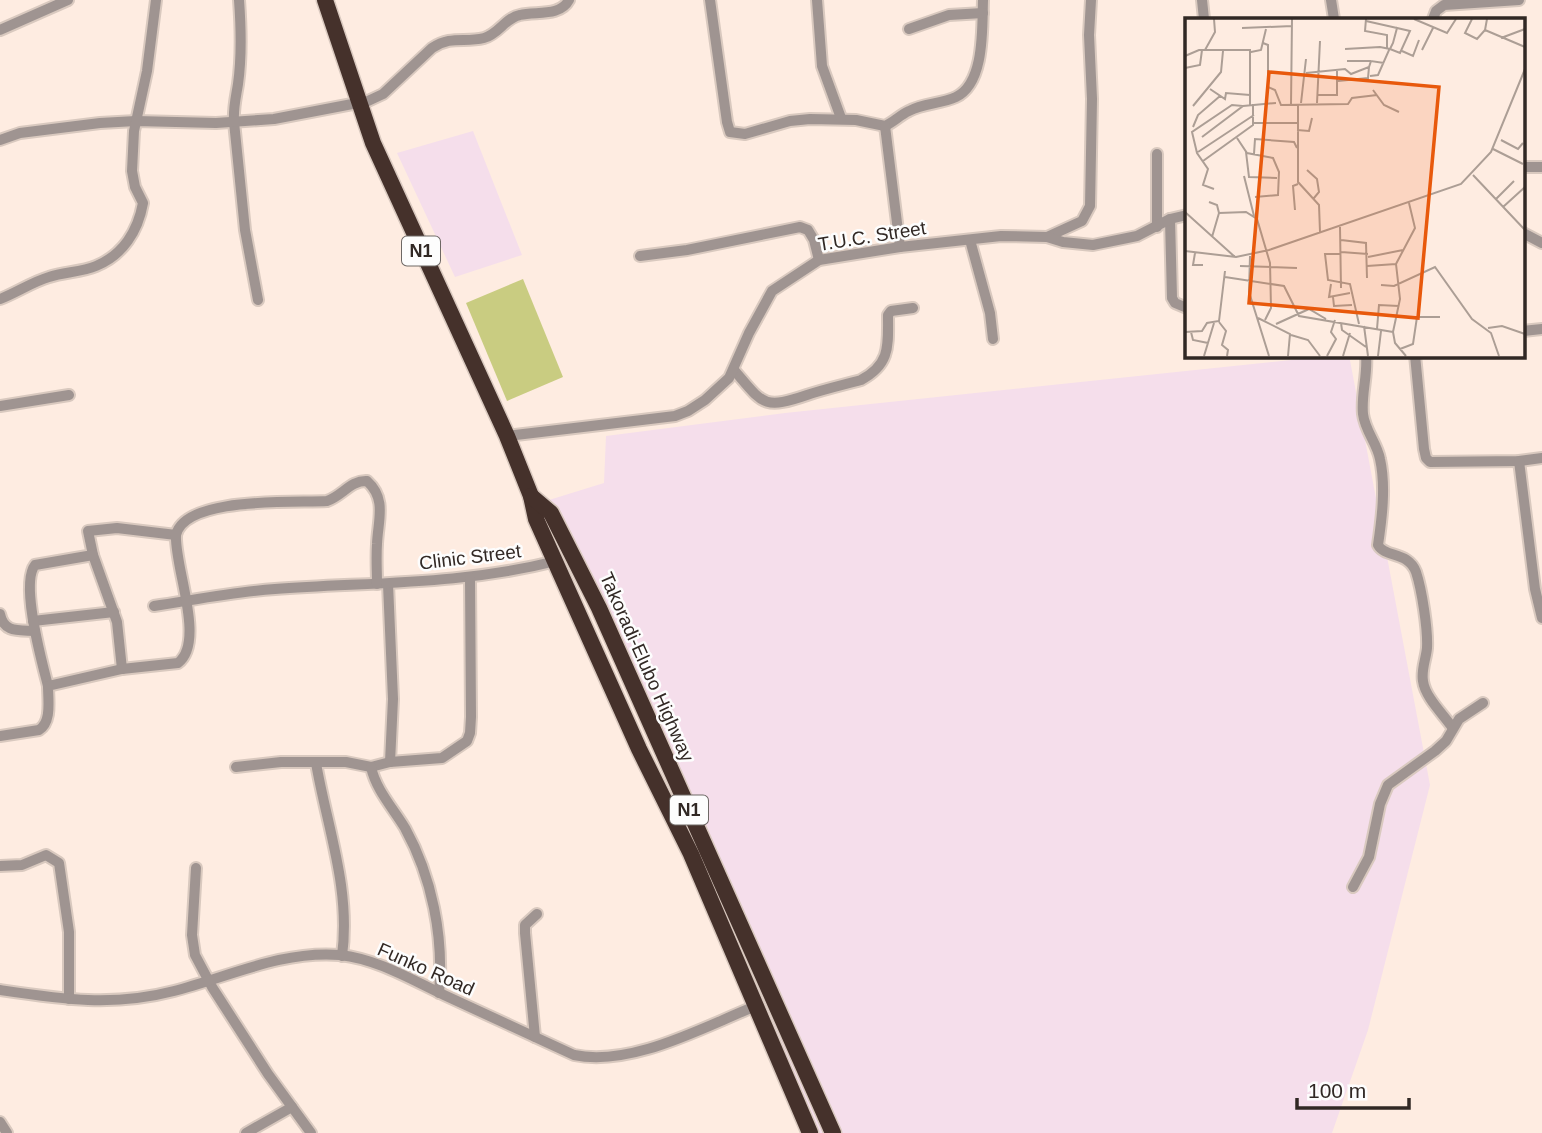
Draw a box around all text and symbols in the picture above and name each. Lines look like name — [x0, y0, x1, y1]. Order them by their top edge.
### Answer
inset map — [1185, 18, 1524, 357]
street label: T.U.C. Street — [817, 217, 928, 255]
road number: N1 — [402, 236, 440, 265]
street label: Clinic Street — [418, 540, 523, 574]
street label: Takoradi-Elubo Highway — [596, 569, 698, 765]
road number: N1 — [670, 796, 708, 824]
street label: Funko Road — [374, 938, 478, 1000]
scale bar — [1297, 1066, 1409, 1110]
text: 100 m — [1308, 1079, 1366, 1102]

